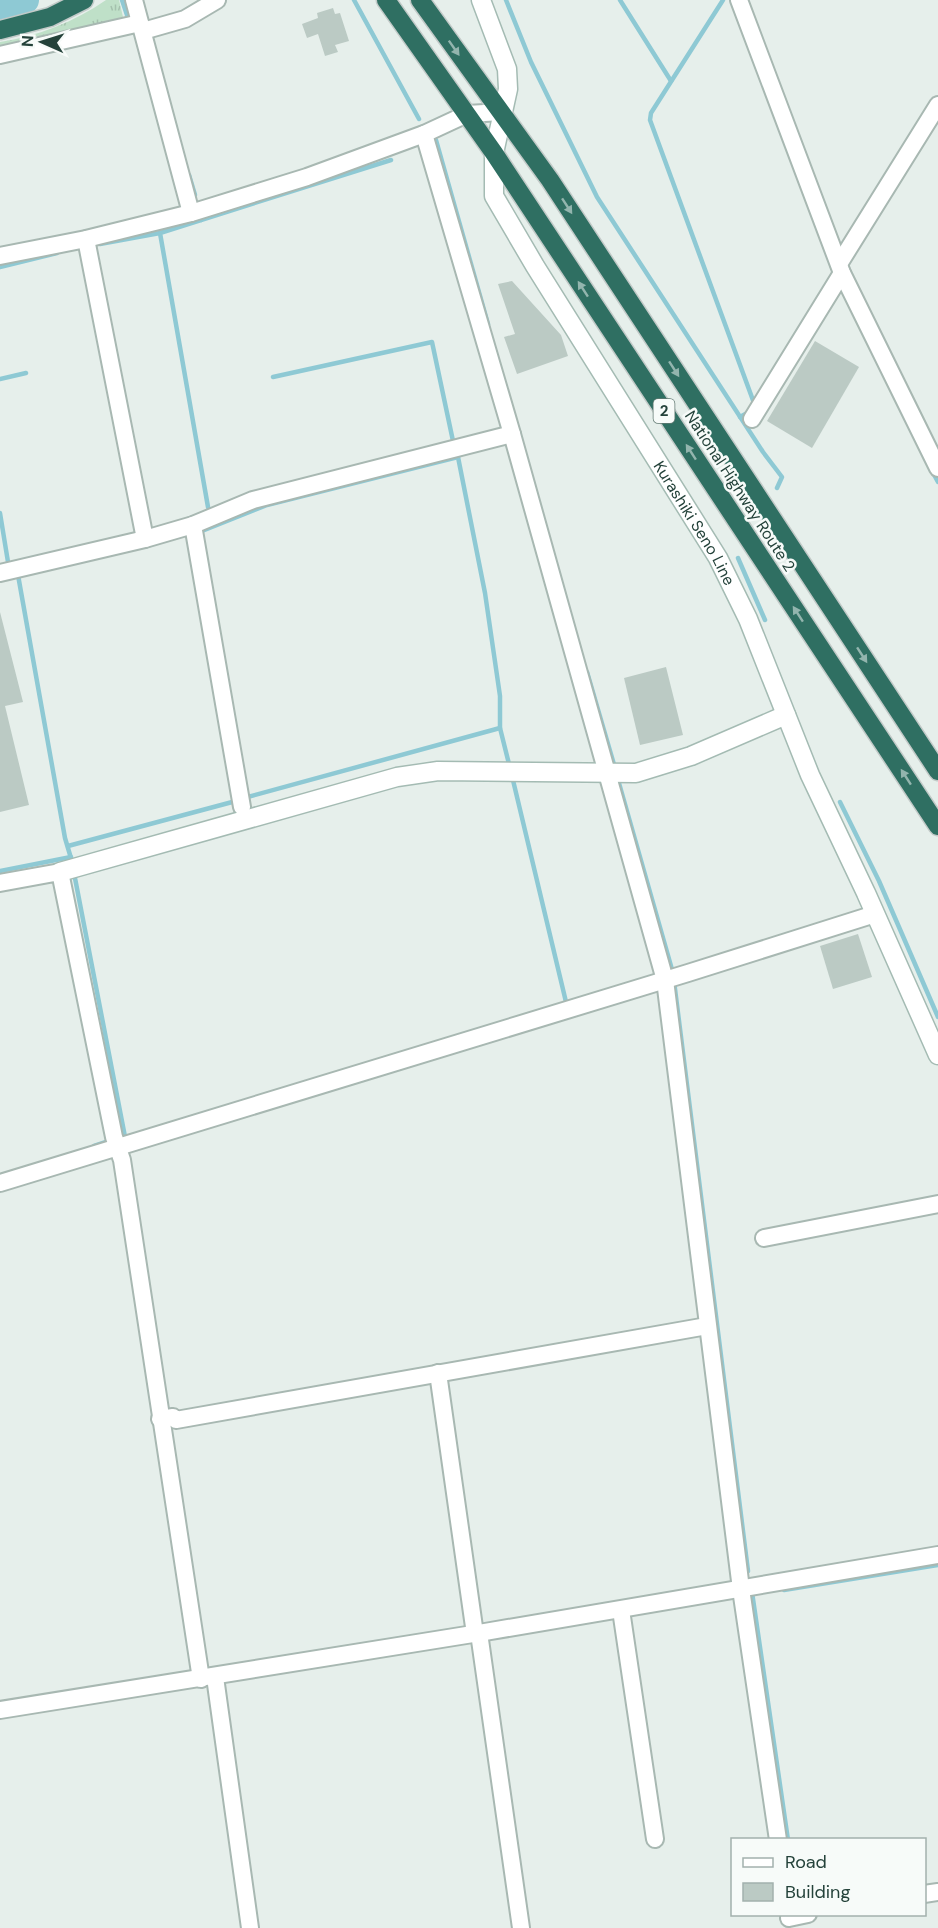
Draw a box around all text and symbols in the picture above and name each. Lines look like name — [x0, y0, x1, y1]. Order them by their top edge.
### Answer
north arrow — [12, 12, 72, 72]
text: N — [17, 35, 38, 48]
one-way arrow — [447, 40, 459, 55]
one-way arrow — [561, 198, 572, 214]
one-way arrow — [578, 281, 589, 297]
one-way arrow — [668, 361, 679, 377]
road number: 2 — [654, 399, 674, 423]
street label: National Highway Route 2 — [680, 407, 800, 575]
one-way arrow — [685, 444, 697, 460]
street label: Kurashiki Seno Line — [649, 457, 740, 589]
one-way arrow — [792, 607, 804, 623]
one-way arrow — [856, 647, 867, 663]
one-way arrow — [901, 769, 912, 785]
legend — [731, 1838, 926, 1916]
text: Road — [785, 1850, 827, 1874]
text: Building — [785, 1880, 850, 1904]

